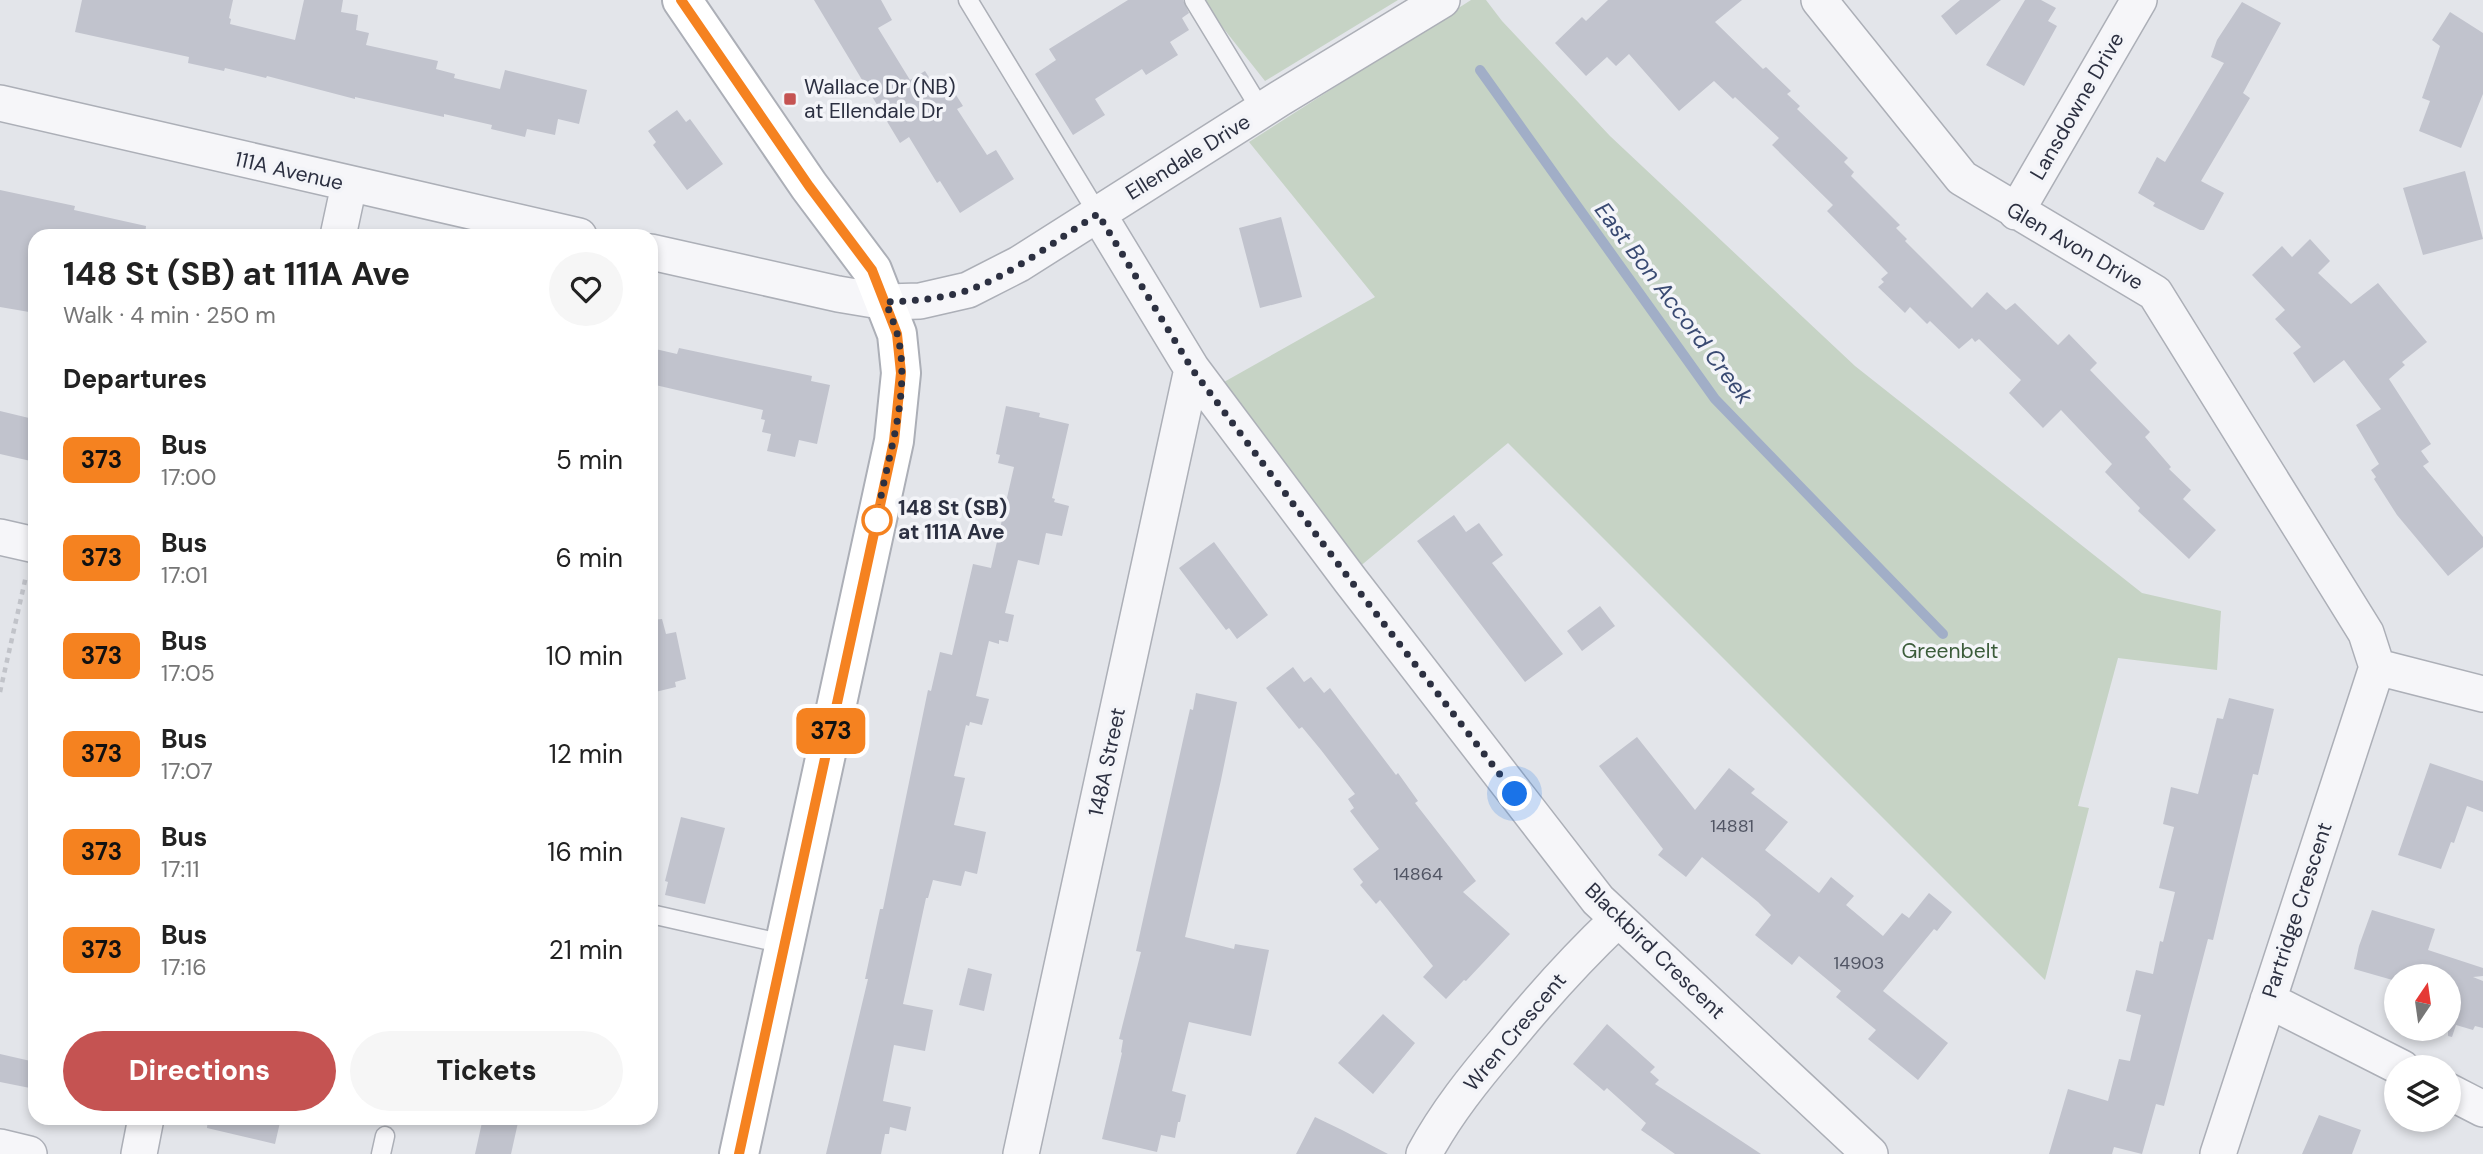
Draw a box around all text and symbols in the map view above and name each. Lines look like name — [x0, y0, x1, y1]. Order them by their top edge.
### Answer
street label: Lansdowne Drive — [2023, 27, 2131, 185]
place label: Wallace Dr (NB) at Ellendale Dr — [804, 73, 956, 125]
marker: Wallace Dr (NB) at Ellendale Dr — [782, 91, 798, 107]
street label: Ellendale Drive — [1120, 108, 1256, 206]
street label: 111A Avenue — [232, 145, 346, 197]
water label: East Bon Accord Creek — [1588, 196, 1760, 410]
street label: Glen Avon Drive — [2002, 196, 2148, 297]
text: 148 St (SB) at 111A Ave — [63, 252, 410, 295]
button: heart — [549, 252, 623, 326]
text: Walk · 4 min · 250 m — [63, 300, 276, 330]
text: Departures — [63, 362, 207, 396]
text: Bus — [161, 428, 207, 462]
text: 5 min — [556, 443, 623, 477]
text: 373 — [81, 444, 122, 475]
text: 17:00 — [161, 462, 217, 492]
place label: 148 St (SB) at 111A Ave — [898, 494, 1007, 546]
marker: 148 St (SB) at 111A Ave — [862, 505, 892, 535]
text: Bus — [161, 526, 207, 560]
text: 6 min — [555, 541, 623, 575]
text: 373 — [81, 542, 122, 573]
text: 17:01 — [161, 560, 208, 590]
text: Bus — [161, 624, 207, 658]
park label: Greenbelt — [1901, 637, 1999, 665]
text: 10 min — [546, 639, 623, 673]
text: 373 — [81, 640, 122, 671]
text: 17:05 — [161, 658, 215, 688]
street label: 148A Street — [1082, 705, 1132, 819]
line badge: 373 — [791, 708, 871, 754]
text: 373 — [810, 715, 852, 746]
text: Bus — [161, 722, 207, 756]
text: 12 min — [549, 737, 623, 771]
text: 373 — [81, 738, 122, 769]
text: 17:07 — [161, 756, 213, 786]
your location — [1497, 776, 1532, 811]
house number: 14881 — [1710, 814, 1754, 838]
street label: Partridge Crescent — [2255, 819, 2339, 1001]
text: Bus — [161, 820, 207, 854]
text: 16 min — [547, 835, 623, 869]
text: 373 — [81, 836, 122, 867]
text: 17:11 — [161, 854, 199, 884]
house number: 14864 — [1393, 862, 1443, 886]
street label: Blackbird Crescent — [1579, 877, 1731, 1025]
text: Bus — [161, 918, 207, 952]
text: 21 min — [549, 933, 623, 967]
text: 373 — [81, 934, 122, 965]
house number: 14903 — [1834, 951, 1884, 975]
text: 17:16 — [161, 952, 207, 982]
north arrow — [2384, 964, 2460, 1041]
map controls — [2384, 964, 2461, 1132]
street label: Wren Crescent — [1457, 967, 1573, 1097]
button: Directions — [63, 1031, 336, 1111]
button: Tickets — [350, 1031, 623, 1111]
button: layers — [2384, 1055, 2461, 1132]

